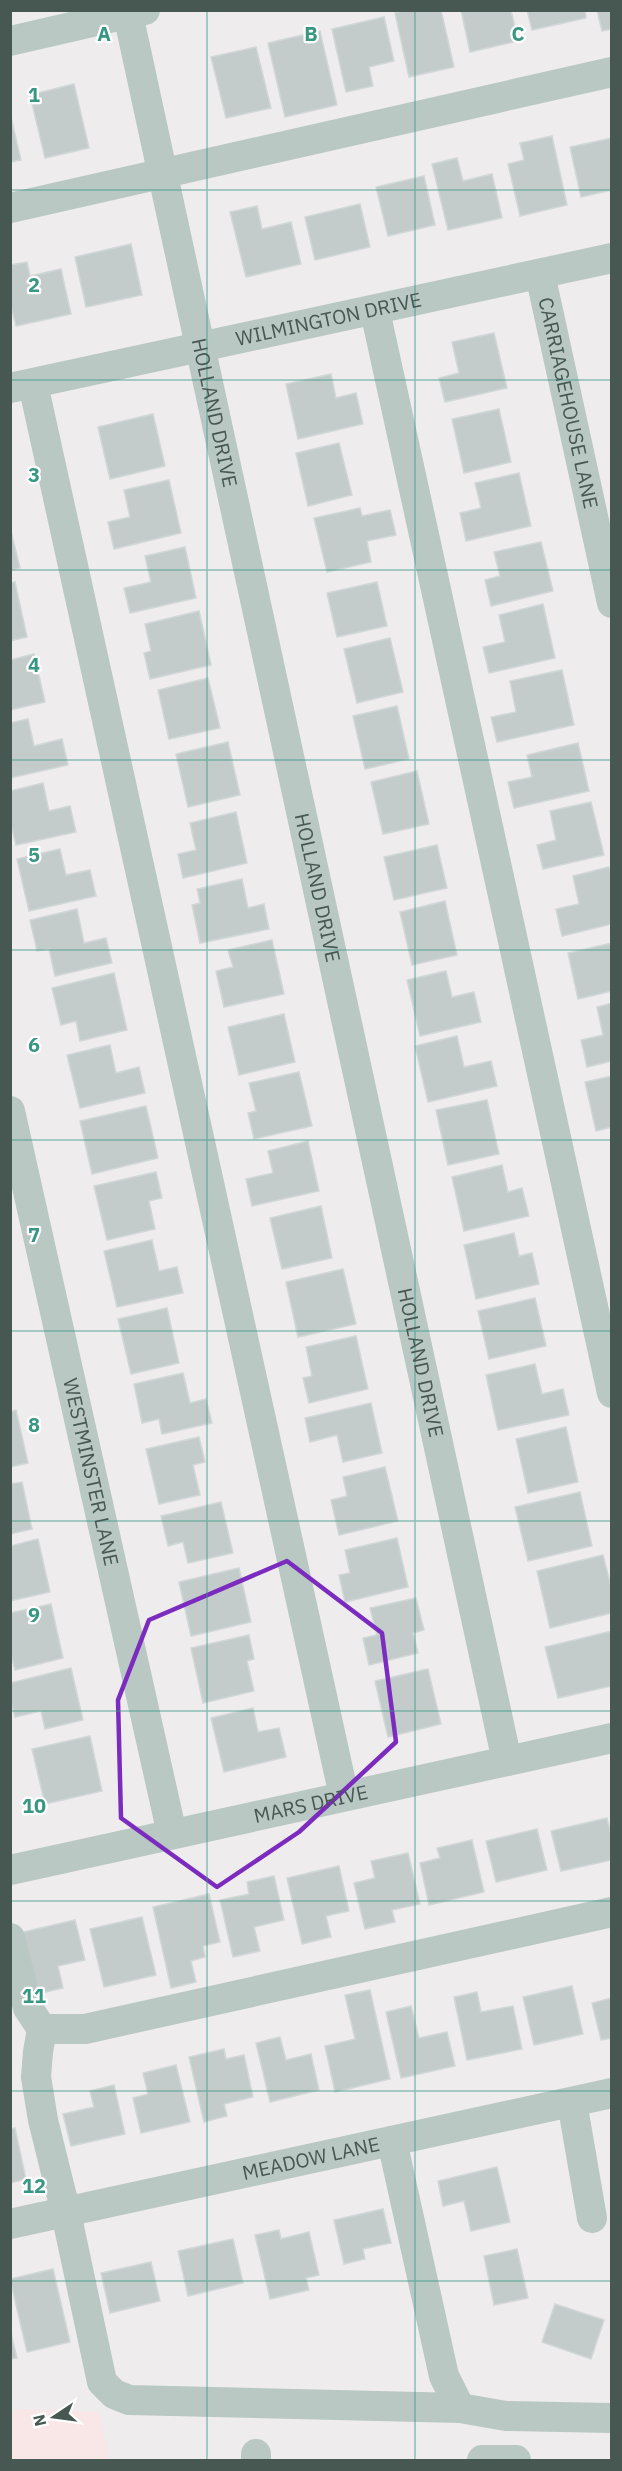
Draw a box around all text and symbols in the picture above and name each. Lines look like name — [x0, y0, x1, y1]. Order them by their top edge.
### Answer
text: A — [97, 20, 111, 47]
text: B — [304, 20, 318, 47]
text: C — [511, 20, 525, 47]
text: 1 — [28, 81, 40, 108]
text: 2 — [28, 271, 40, 298]
street label: WILMINGTON DRIVE — [233, 285, 424, 352]
street label: CARRIAGEHOUSE LANE — [532, 294, 605, 511]
street label: HOLLAND DRIVE — [186, 335, 244, 490]
text: 3 — [28, 461, 40, 488]
text: 4 — [28, 651, 40, 678]
street label: HOLLAND DRIVE — [289, 810, 347, 965]
text: 5 — [28, 841, 40, 868]
text: 6 — [28, 1031, 40, 1058]
text: 7 — [28, 1221, 40, 1248]
street label: HOLLAND DRIVE — [392, 1285, 450, 1440]
street label: WESTMINSTER LANE — [57, 1375, 126, 1568]
text: 8 — [28, 1411, 40, 1438]
text: 9 — [28, 1601, 40, 1628]
street label: MARS DRIVE — [251, 1778, 370, 1829]
text: 10 — [22, 1792, 46, 1819]
text: 11 — [22, 1982, 46, 2009]
street label: MEADOW LANE — [240, 2130, 382, 2186]
text: 12 — [22, 2172, 46, 2199]
north arrow — [24, 2387, 84, 2447]
text: N — [28, 2412, 50, 2428]

